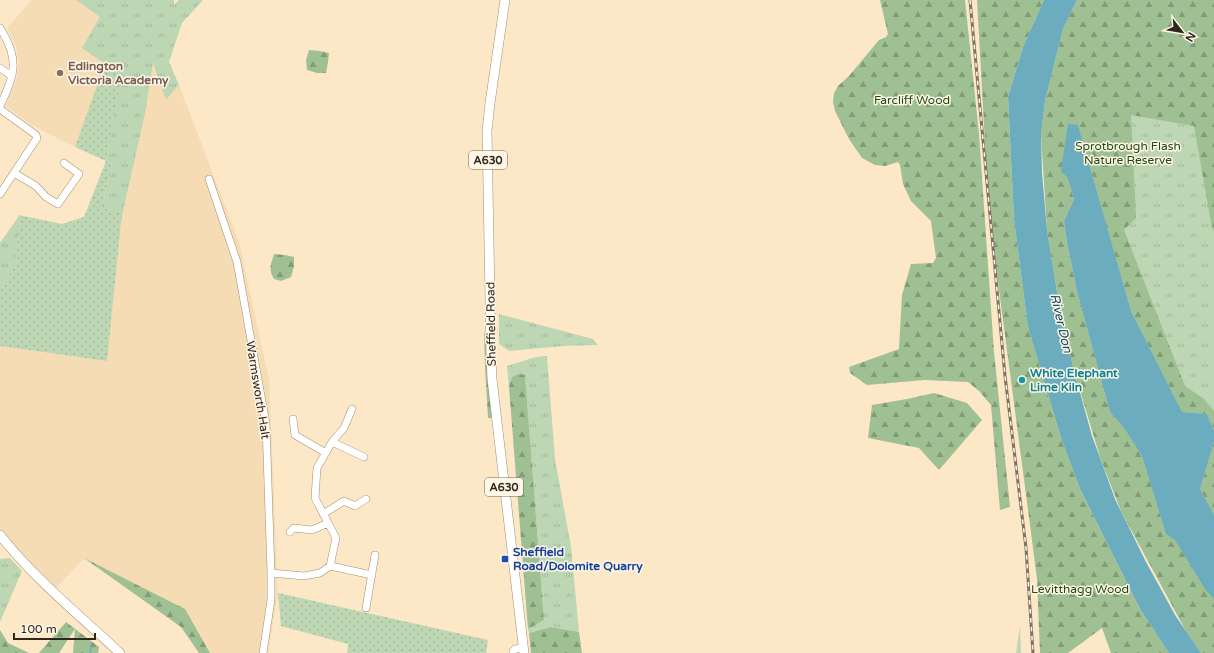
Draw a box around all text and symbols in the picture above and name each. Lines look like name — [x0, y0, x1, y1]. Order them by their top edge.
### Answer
north arrow — [1162, 12, 1202, 52]
text: N — [1182, 30, 1198, 44]
place label: Edlington Victoria Academy — [68, 59, 169, 88]
marker: Edlington Victoria Academy — [55, 68, 65, 78]
park label: Farcliff Wood — [874, 93, 950, 107]
park label: Sprotbrough Flash Nature Reserve — [1075, 139, 1181, 167]
road number: A630 — [469, 151, 507, 169]
street label: Sheffield Road — [483, 282, 499, 366]
water label: River Don — [1046, 292, 1076, 355]
street label: Warmsworth Halt — [243, 340, 273, 441]
place label: White Elephant Lime Kiln — [1030, 366, 1118, 394]
marker: White Elephant Lime Kiln — [1017, 375, 1027, 385]
road number: A630 — [485, 478, 523, 496]
place label: Sheffield Road/Dolomite Quarry — [513, 545, 643, 574]
marker: Sheffield Road/Dolomite Quarry — [500, 554, 510, 564]
park label: Levitthagg Wood — [1031, 582, 1129, 596]
scale bar — [14, 615, 95, 641]
text: 100 m — [20, 622, 57, 636]

